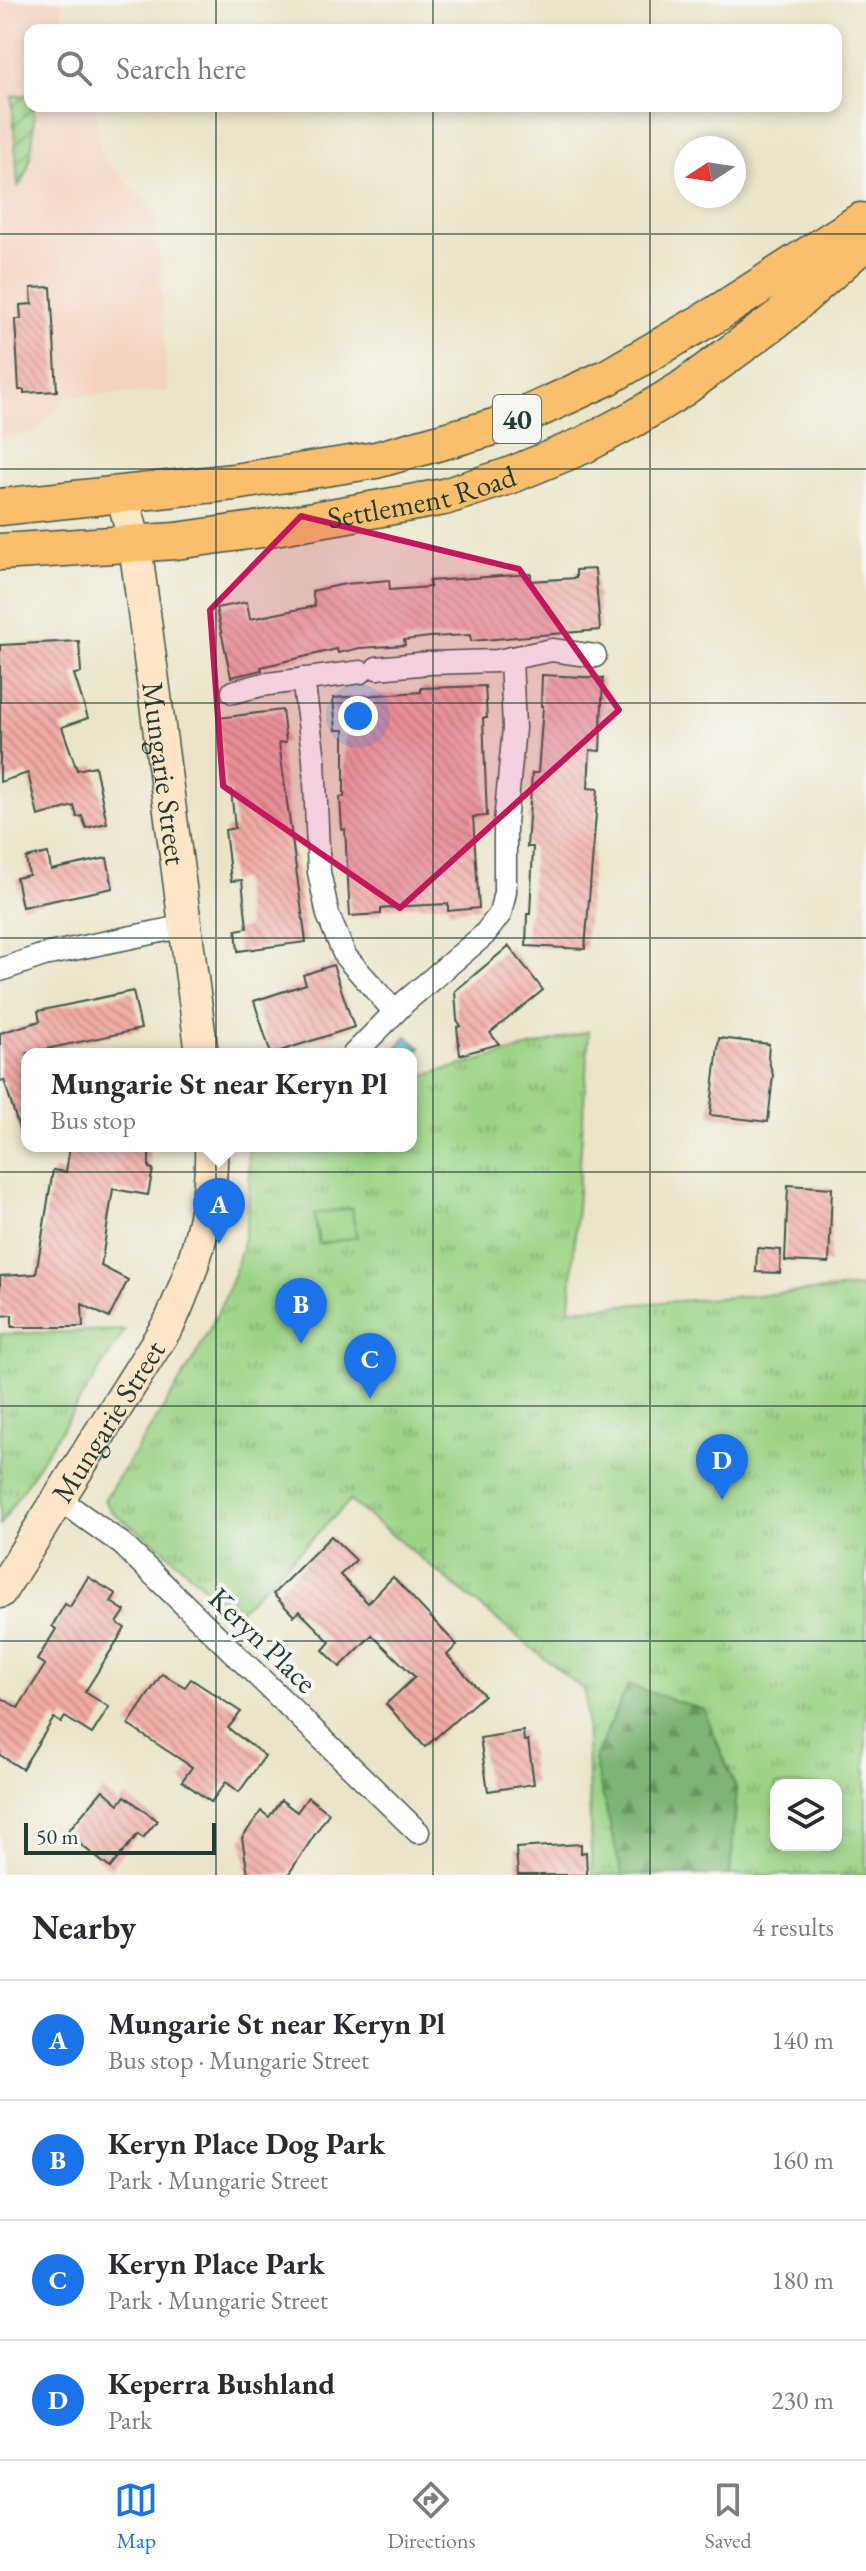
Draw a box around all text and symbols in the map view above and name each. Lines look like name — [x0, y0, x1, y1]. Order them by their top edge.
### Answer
search box — [24, 24, 842, 112]
icon: search — [52, 46, 96, 90]
text: Search here — [116, 49, 246, 88]
north arrow — [674, 136, 746, 208]
road number: 40 — [493, 395, 541, 443]
street label: Settlement Road — [324, 455, 521, 537]
street label: Mungarie Street — [134, 679, 197, 868]
your location — [338, 696, 378, 736]
popup — [21, 1048, 417, 1152]
text: Mungarie St near Keryn Pl — [50, 1064, 388, 1103]
text: Bus stop — [50, 1103, 136, 1137]
pin: A — [193, 1178, 245, 1244]
pin: B — [275, 1278, 327, 1344]
street label: Mungarie Street — [42, 1332, 174, 1510]
pin: C — [344, 1333, 396, 1399]
pin: D — [696, 1434, 748, 1500]
street label: Keryn Place — [200, 1579, 326, 1701]
map controls — [770, 1779, 842, 1851]
button: layers — [770, 1779, 842, 1851]
scale bar — [24, 1819, 216, 1855]
text: 50 m — [36, 1822, 79, 1851]
text: Nearby — [32, 1905, 136, 1949]
text: 4 results — [753, 1910, 834, 1944]
text: Mungarie St near Keryn Pl — [108, 2004, 445, 2043]
text: A — [49, 2023, 67, 2057]
text: 140 m — [771, 2023, 834, 2057]
text: Bus stop · Mungarie Street — [108, 2043, 369, 2077]
text: Keryn Place Dog Park — [108, 2124, 385, 2163]
text: B — [50, 2143, 66, 2177]
text: 160 m — [771, 2143, 834, 2177]
text: Park · Mungarie Street — [108, 2163, 328, 2197]
text: Keryn Place Park — [108, 2244, 325, 2283]
text: C — [49, 2263, 67, 2297]
text: 180 m — [771, 2263, 834, 2297]
text: Park · Mungarie Street — [108, 2283, 328, 2317]
text: Keperra Bushland — [108, 2364, 335, 2403]
text: D — [48, 2383, 68, 2417]
text: 230 m — [771, 2383, 834, 2417]
text: Park — [108, 2403, 152, 2437]
tab: Map — [114, 2478, 158, 2555]
tab: Directions — [387, 2478, 476, 2555]
tab: Saved — [704, 2478, 752, 2555]

